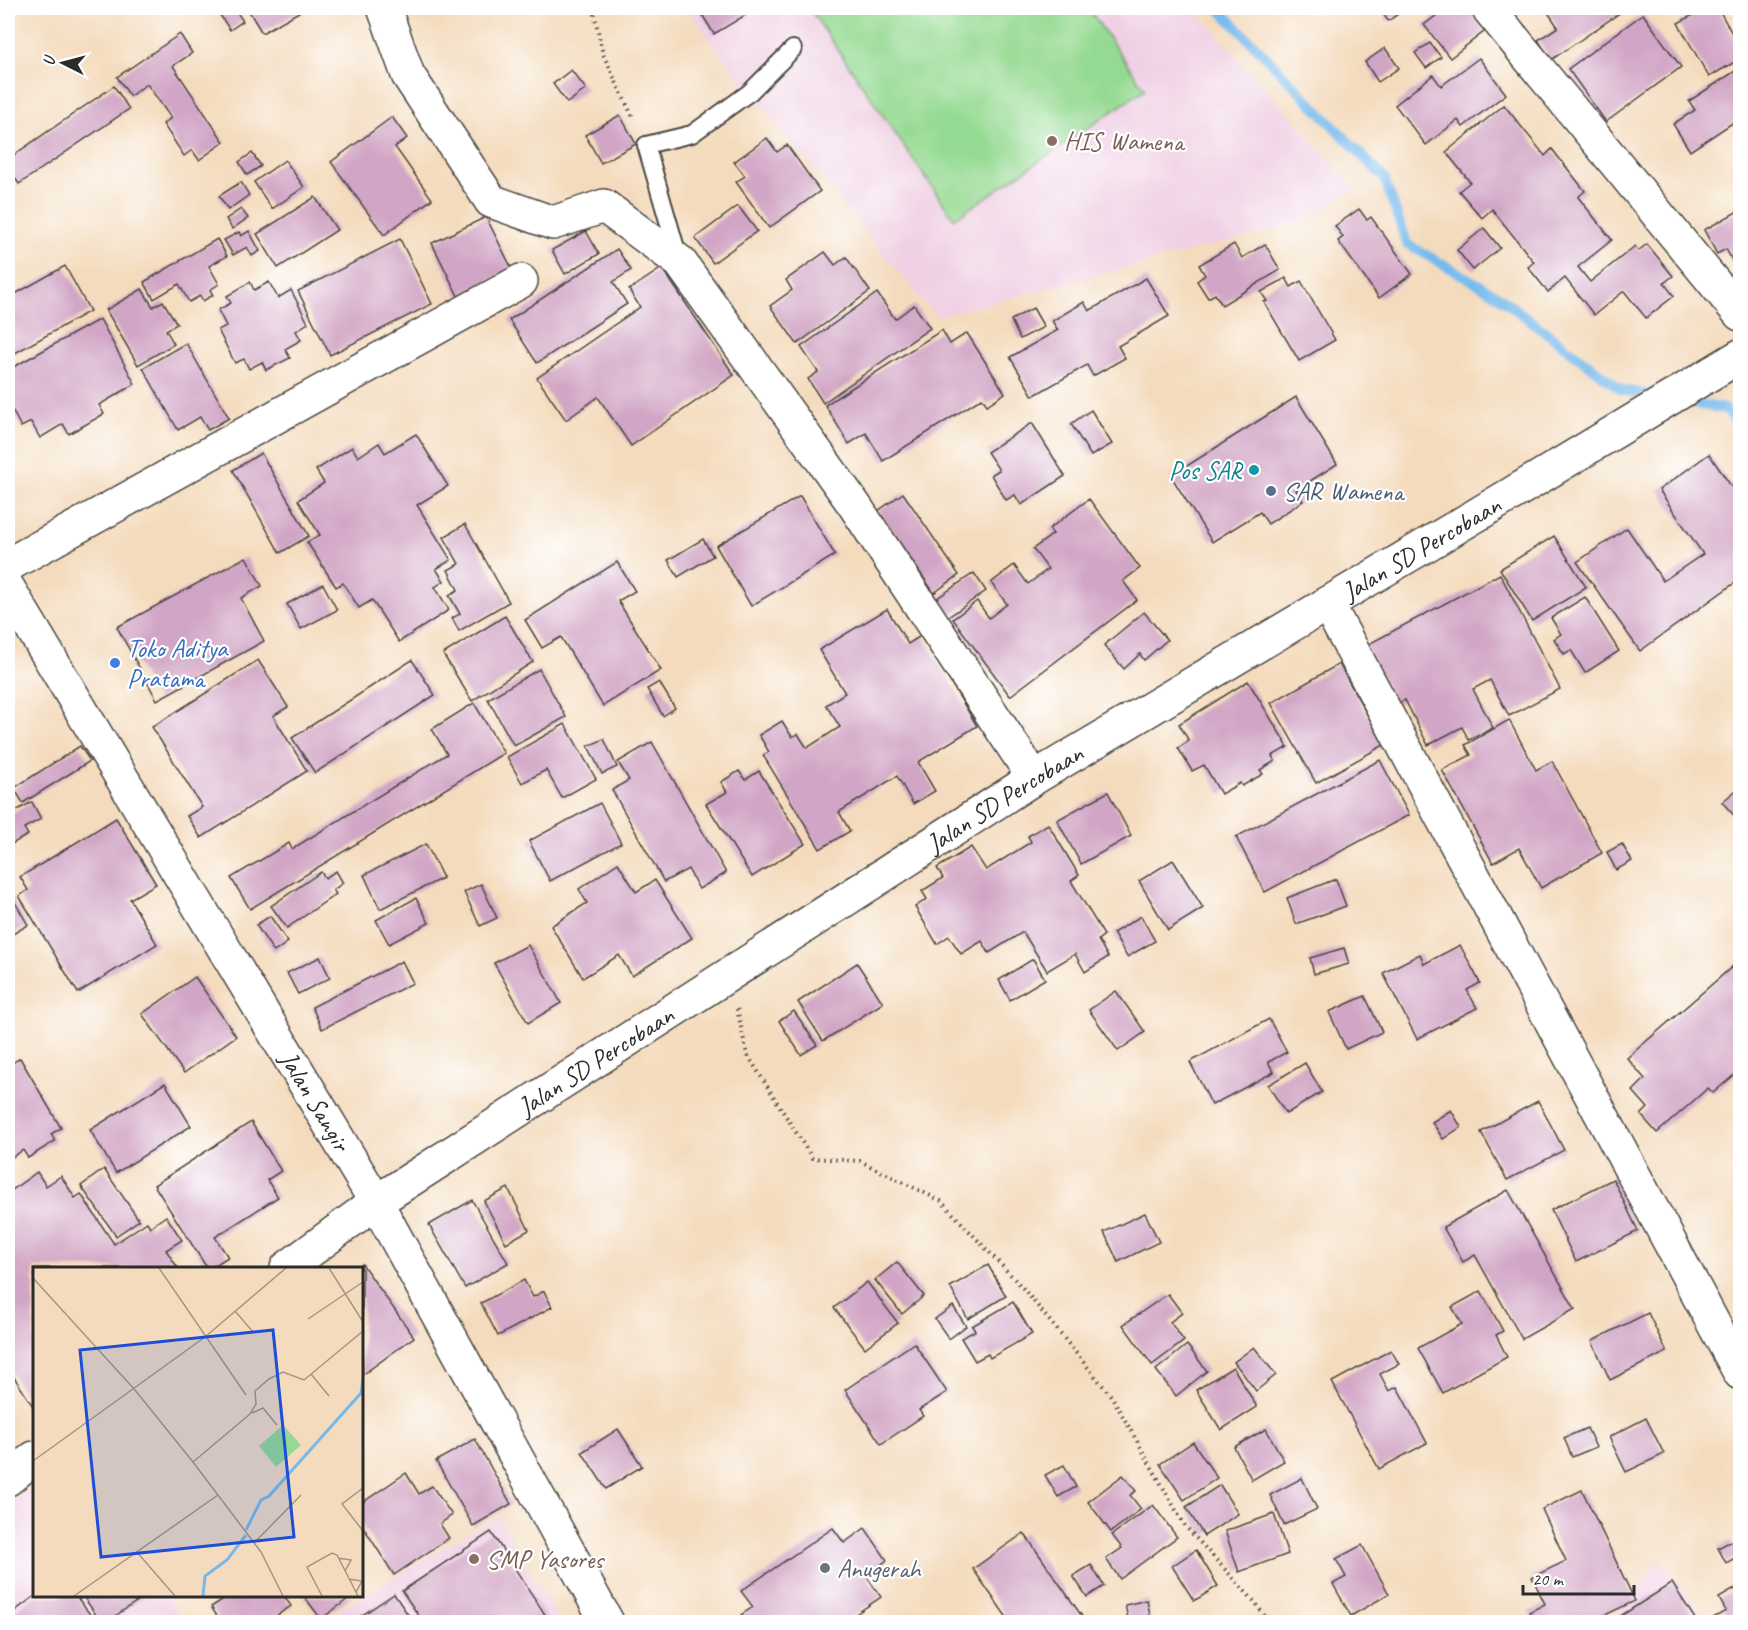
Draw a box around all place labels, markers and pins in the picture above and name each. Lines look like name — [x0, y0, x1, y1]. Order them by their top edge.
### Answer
place label: HIS Wamena — [1064, 125, 1186, 158]
marker: HIS Wamena — [1045, 134, 1059, 148]
place label: Pos SAR — [1169, 454, 1244, 487]
marker: Pos SAR — [1247, 463, 1261, 477]
place label: SAR Wamena — [1283, 475, 1405, 508]
marker: SAR Wamena — [1264, 484, 1278, 498]
place label: Toko Aditya Pratama — [127, 632, 229, 695]
marker: Toko Aditya Pratama — [108, 656, 122, 670]
place label: SMP Yasores — [486, 1543, 605, 1576]
marker: SMP Yasores — [467, 1552, 481, 1566]
place label: Anugerah — [837, 1552, 923, 1585]
marker: Anugerah — [818, 1561, 832, 1575]

